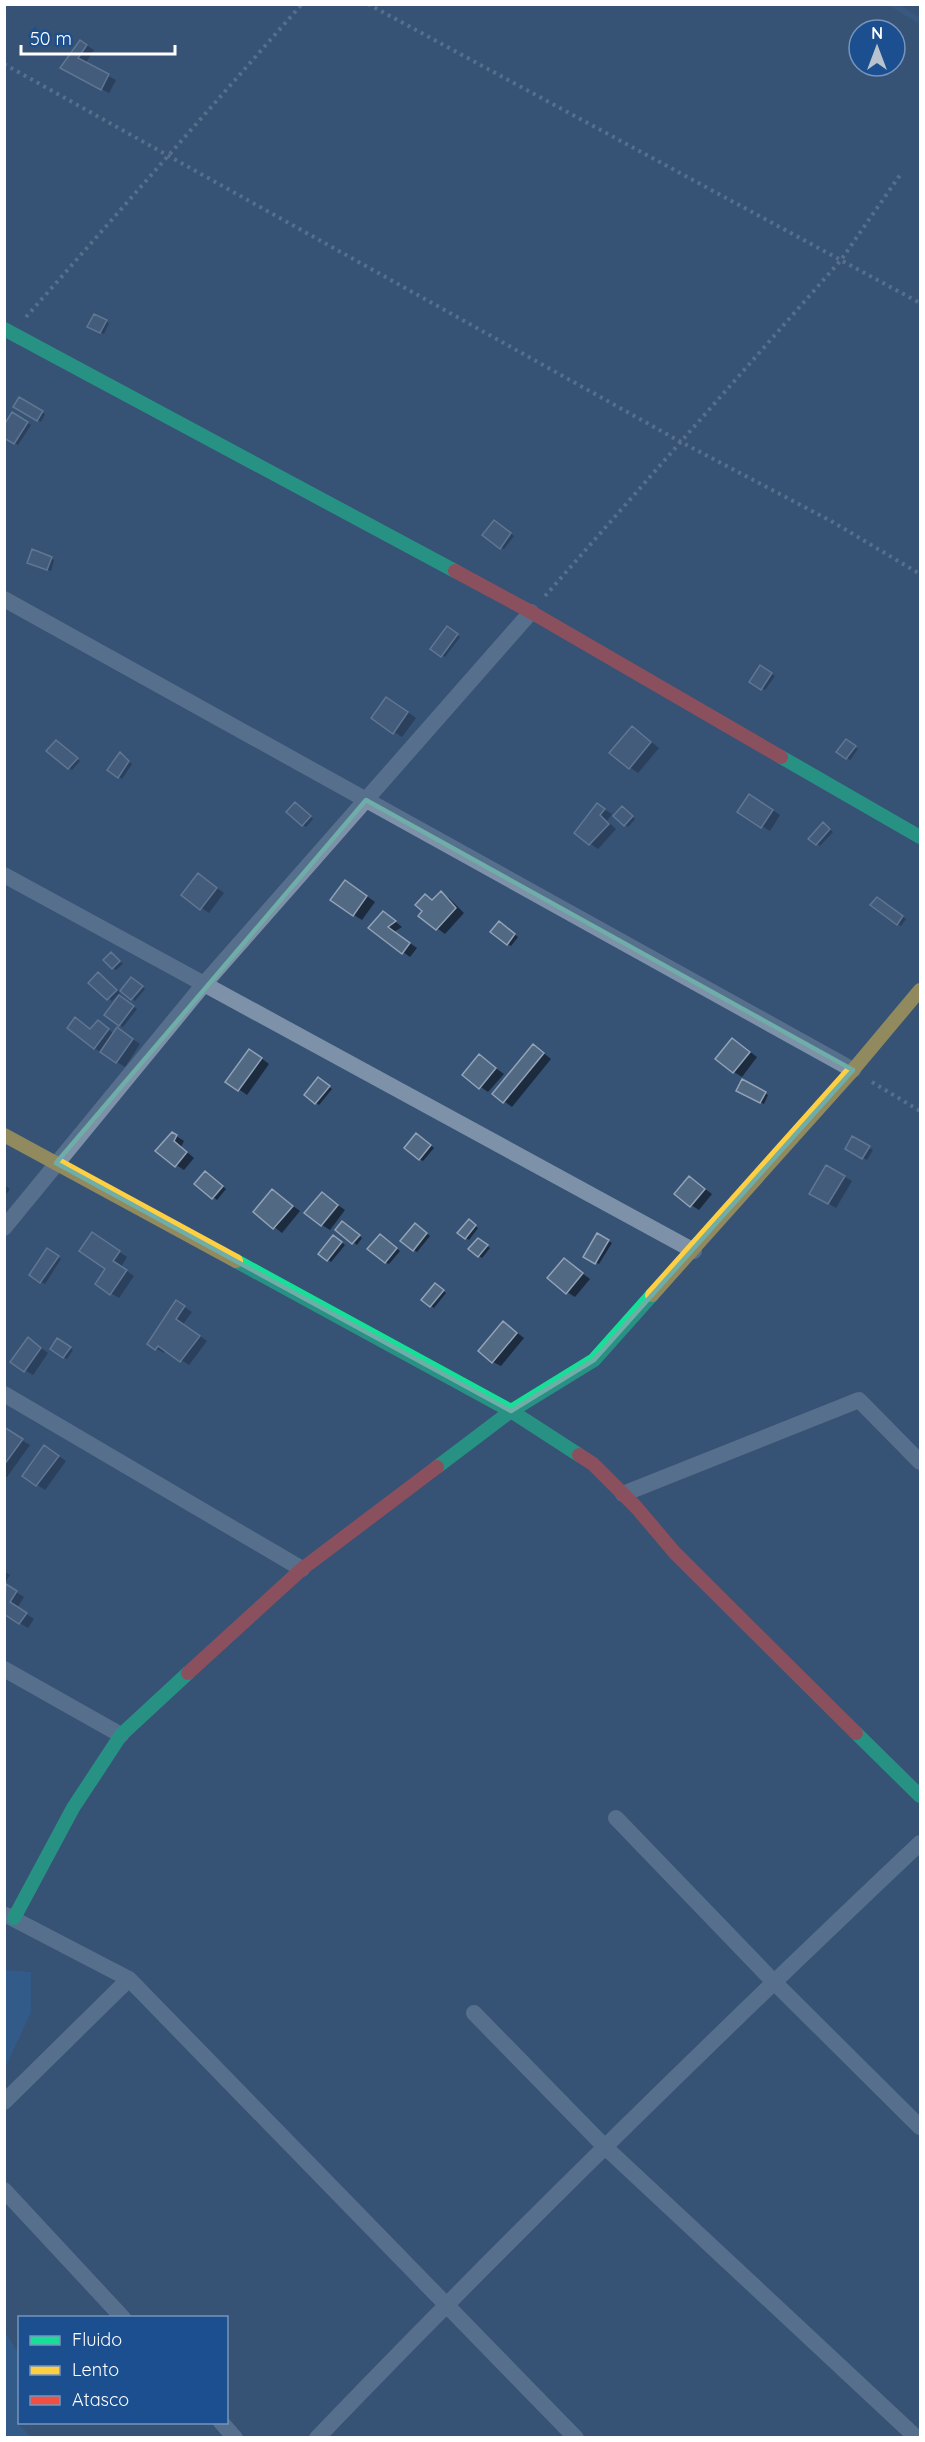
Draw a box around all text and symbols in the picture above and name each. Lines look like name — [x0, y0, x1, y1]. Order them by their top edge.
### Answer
scale bar — [21, 18, 176, 56]
north arrow — [847, 18, 907, 78]
text: N — [871, 23, 883, 43]
text: 50 m — [30, 27, 72, 50]
legend — [18, 2316, 228, 2424]
text: Fluido — [72, 2328, 122, 2351]
text: Lento — [72, 2358, 119, 2381]
text: Atasco — [72, 2388, 129, 2411]

